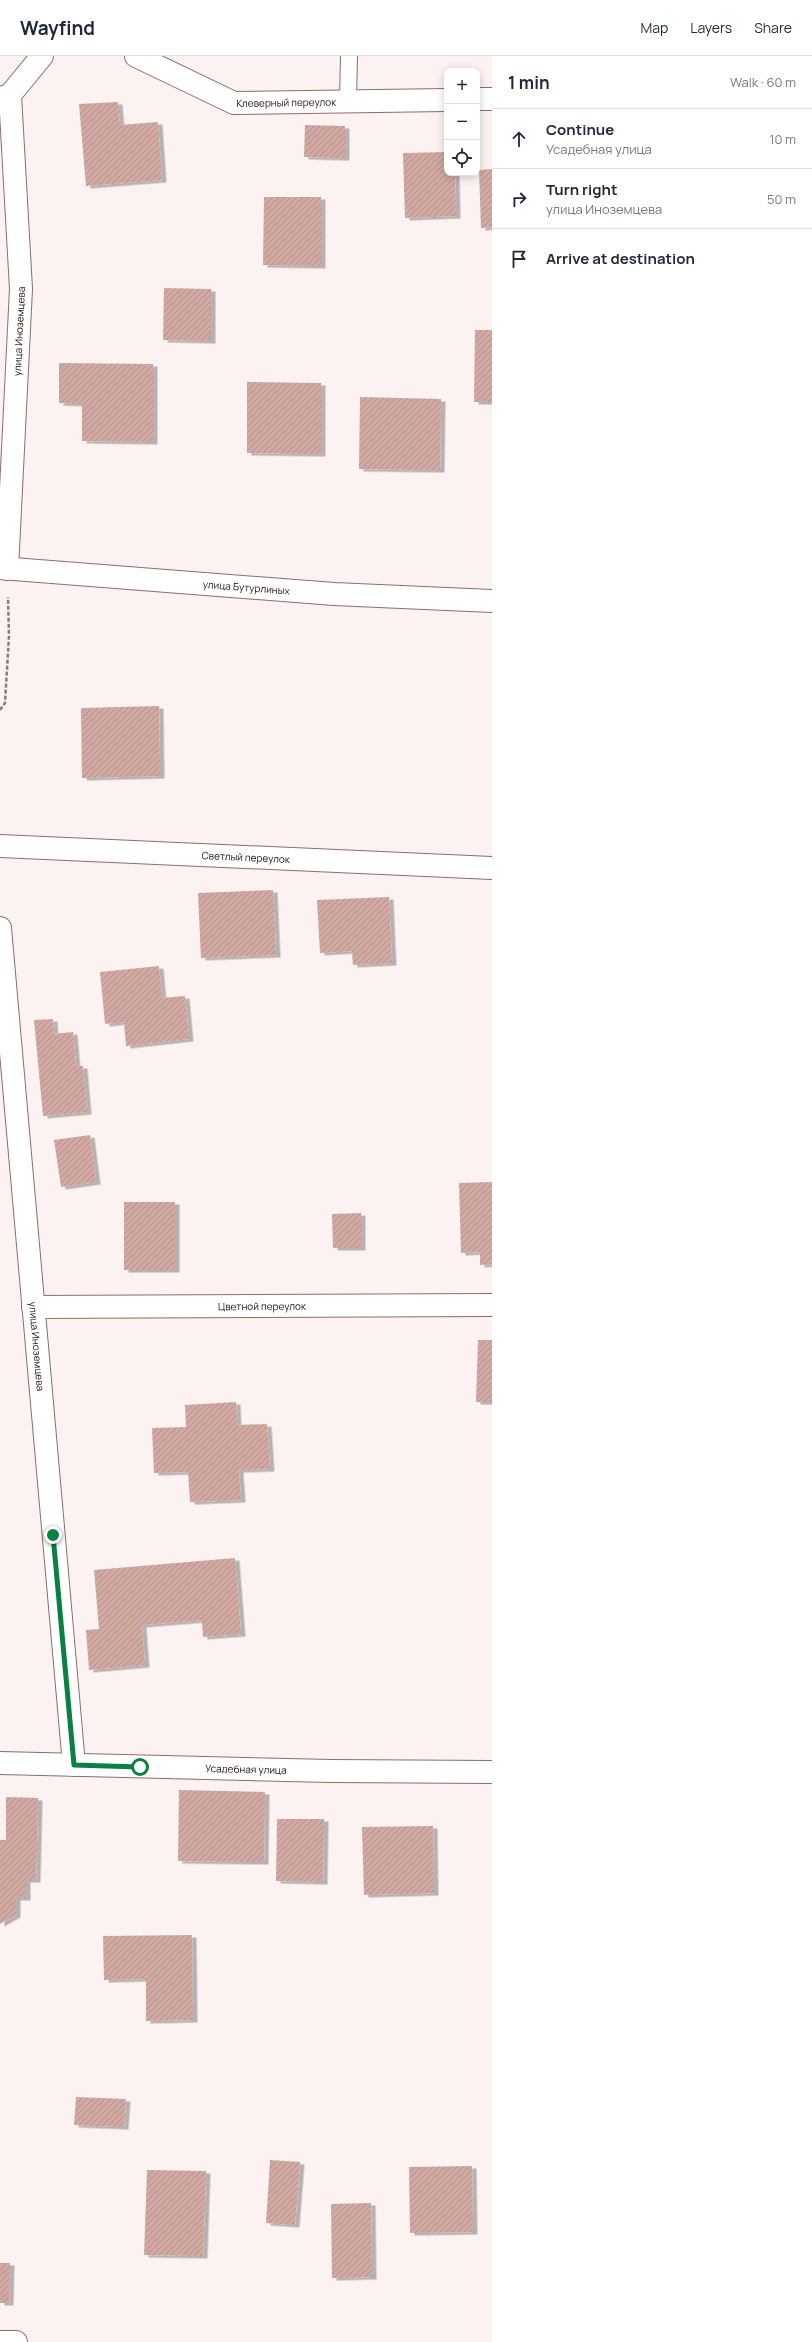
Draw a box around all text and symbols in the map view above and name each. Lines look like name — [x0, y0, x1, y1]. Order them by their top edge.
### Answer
text: Wayfind — [20, 15, 95, 41]
text: Map — [640, 18, 668, 37]
text: Layers — [690, 18, 732, 37]
text: Share — [754, 18, 792, 37]
map controls — [444, 68, 480, 176]
button: + — [444, 68, 480, 104]
text: 1 min — [508, 71, 550, 94]
text: Walk · 60 m — [730, 73, 796, 91]
street label: Клеверный переулок — [236, 95, 337, 110]
button: − — [444, 104, 480, 140]
text: Continue — [546, 119, 614, 140]
icon: ahead — [508, 128, 530, 150]
text: 10 m — [769, 130, 796, 148]
button: locate — [444, 140, 480, 176]
text: Усадебная улица — [546, 140, 652, 158]
text: Turn right — [546, 179, 617, 200]
icon: right — [508, 188, 530, 210]
text: 50 m — [767, 190, 796, 208]
text: улица Иноземцева — [546, 200, 662, 218]
icon: arrive — [508, 248, 530, 270]
text: Arrive at destination — [546, 248, 695, 269]
street label: улица Иноземцева — [10, 286, 28, 376]
street label: улица Бутурлиных — [202, 577, 291, 598]
street label: Светлый переулок — [201, 848, 291, 866]
street label: Цветной переулок — [218, 1299, 307, 1313]
street label: улица Иноземцева — [26, 1301, 48, 1392]
route end — [44, 1526, 62, 1544]
route start — [131, 1758, 149, 1776]
street label: Усадебная улица — [205, 1761, 287, 1777]

